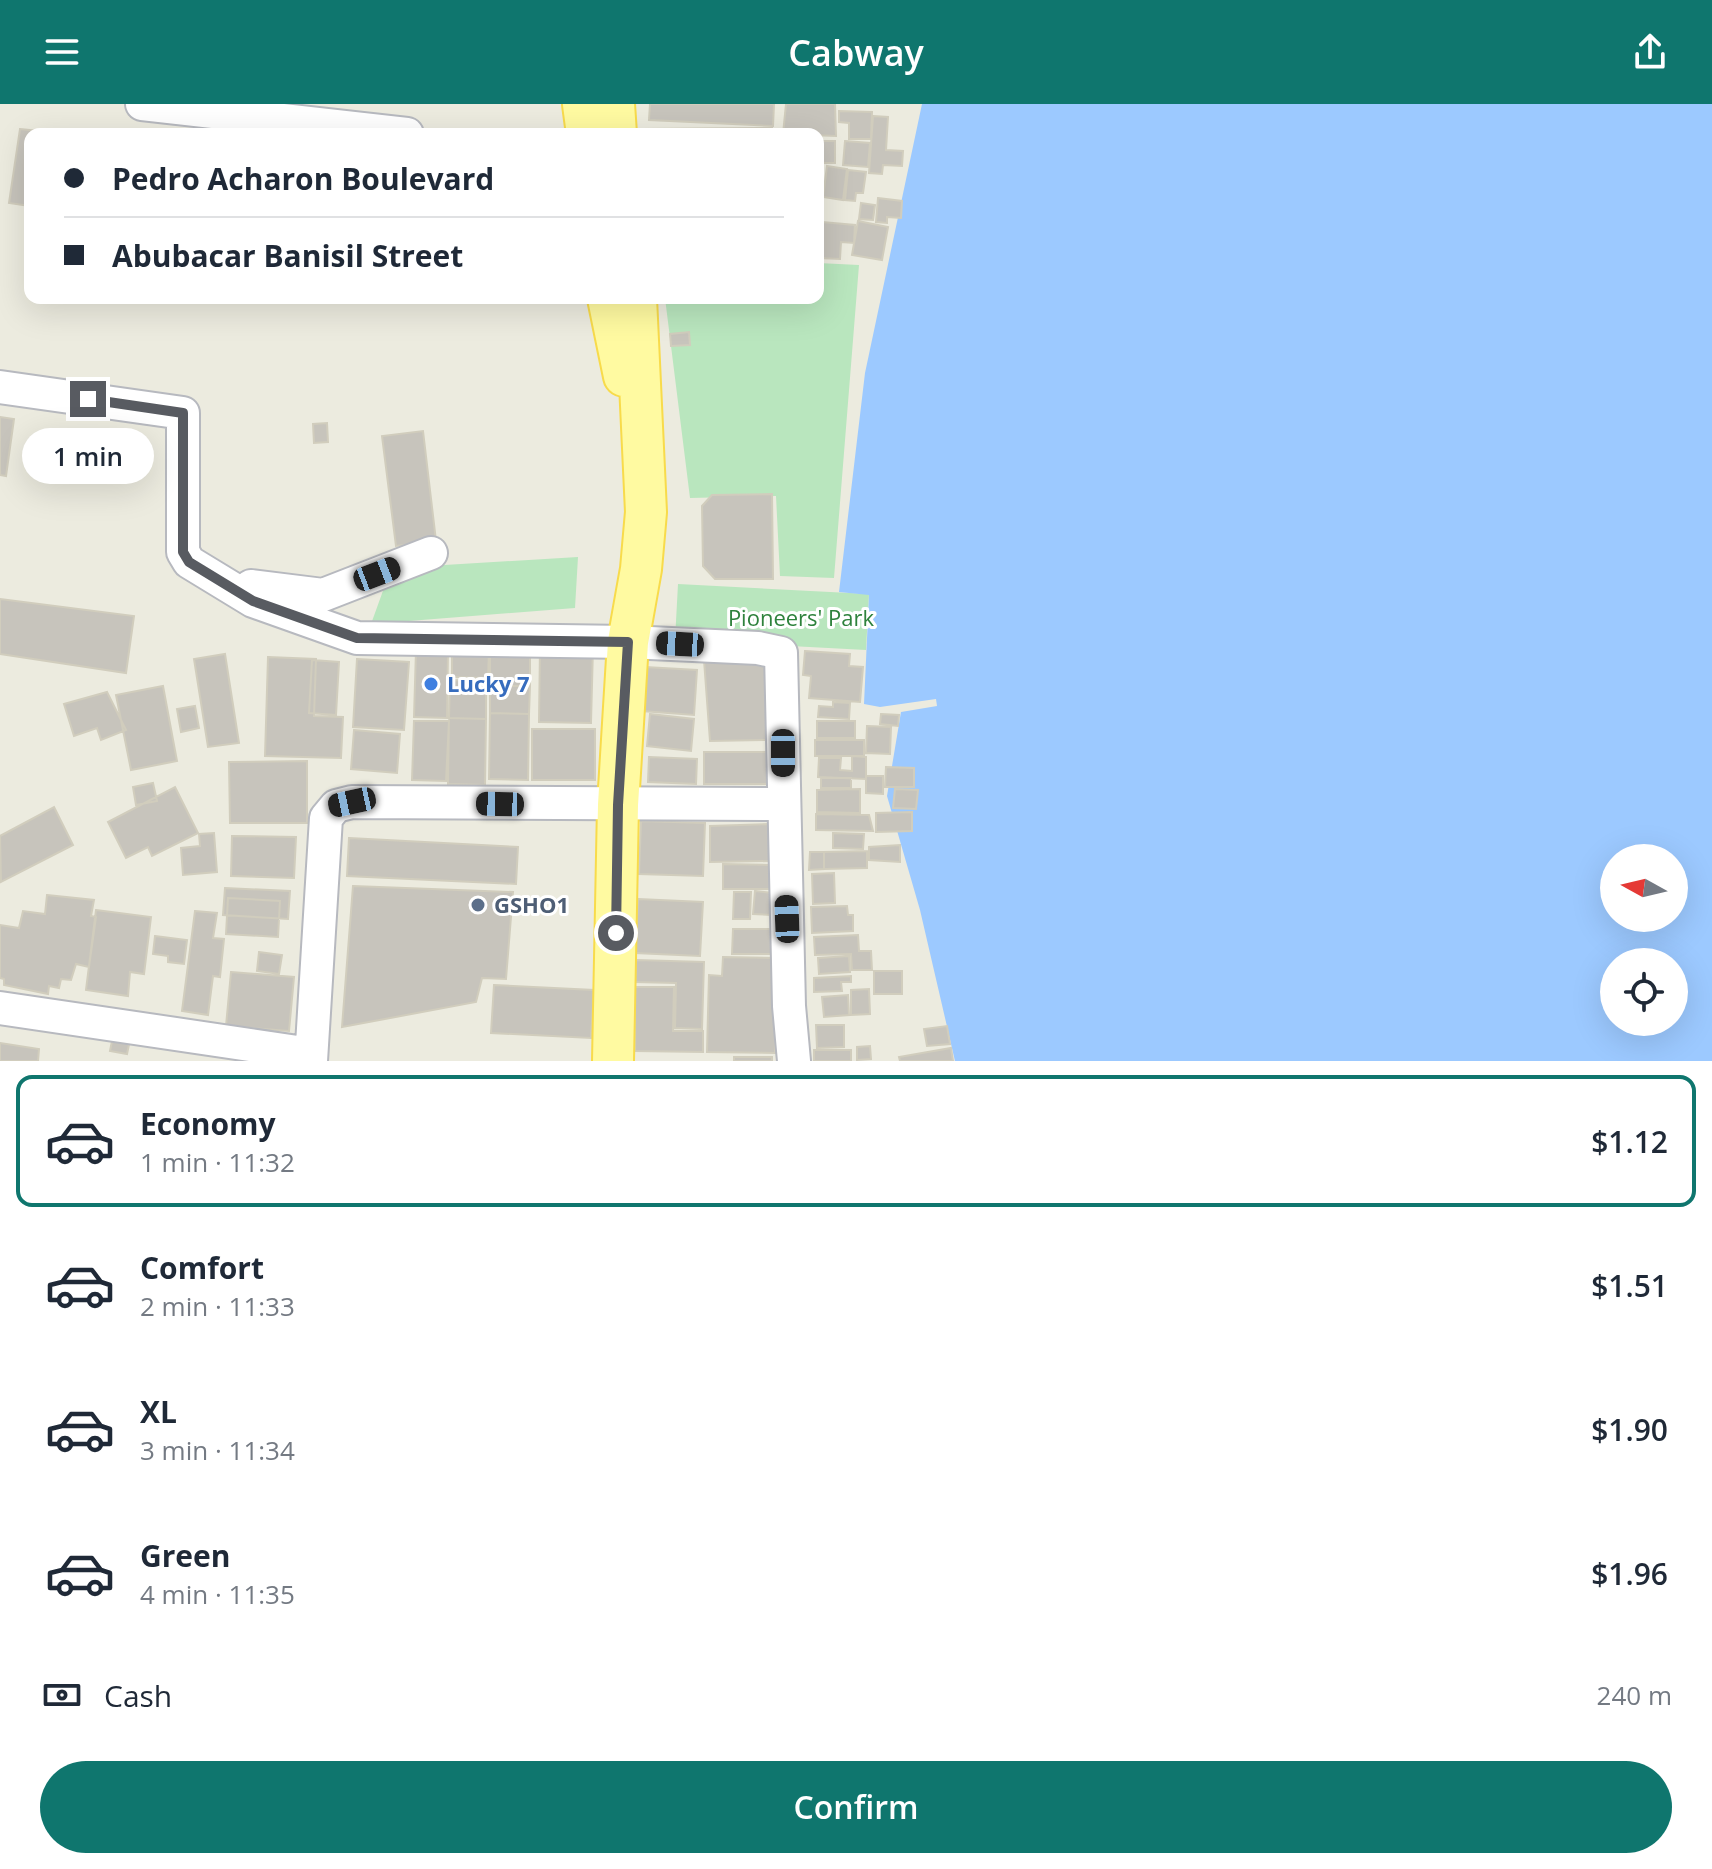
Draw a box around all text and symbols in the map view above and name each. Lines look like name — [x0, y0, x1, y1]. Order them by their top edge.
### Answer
text: Cabway — [788, 28, 924, 77]
icon: menu — [40, 30, 84, 74]
icon: share — [1628, 30, 1672, 74]
text: Pedro Acharon Boulevard — [112, 158, 494, 199]
text: Abubacar Banisil Street — [112, 235, 463, 276]
route end — [70, 381, 106, 417]
callout: 1 min — [22, 427, 154, 483]
text: 1 min — [53, 438, 123, 474]
car — [350, 554, 404, 594]
park label: Pioneers' Park — [728, 602, 875, 632]
car — [655, 631, 705, 657]
place label: Lucky 7 — [447, 668, 530, 698]
marker: Lucky 7 — [422, 675, 440, 693]
car — [771, 729, 795, 777]
car — [326, 785, 378, 819]
car — [476, 792, 524, 816]
north arrow — [1600, 844, 1688, 932]
map controls — [1600, 844, 1688, 1036]
place label: GSHO1 — [494, 889, 569, 919]
car — [774, 895, 800, 943]
marker: GSHO1 — [469, 896, 487, 914]
route start — [598, 915, 634, 951]
button: locate — [1600, 948, 1688, 1036]
text: Economy — [140, 1103, 276, 1144]
icon: car — [44, 1105, 116, 1177]
text: $1.12 — [1591, 1121, 1668, 1162]
text: 1 min · 11:32 — [140, 1144, 295, 1180]
text: Comfort — [140, 1247, 264, 1288]
icon: car — [44, 1249, 116, 1321]
text: $1.51 — [1591, 1265, 1668, 1306]
text: 2 min · 11:33 — [140, 1288, 295, 1324]
text: XL — [140, 1391, 177, 1432]
icon: car — [44, 1393, 116, 1465]
text: $1.90 — [1591, 1409, 1668, 1450]
text: 3 min · 11:34 — [140, 1432, 295, 1468]
text: Green — [140, 1535, 231, 1576]
icon: car — [44, 1537, 116, 1609]
text: $1.96 — [1591, 1553, 1668, 1594]
text: 4 min · 11:35 — [140, 1576, 295, 1612]
icon: cash — [40, 1673, 84, 1717]
text: Cash — [104, 1675, 172, 1716]
text: 240 m — [1597, 1677, 1672, 1713]
button: Confirm — [40, 1761, 1672, 1853]

